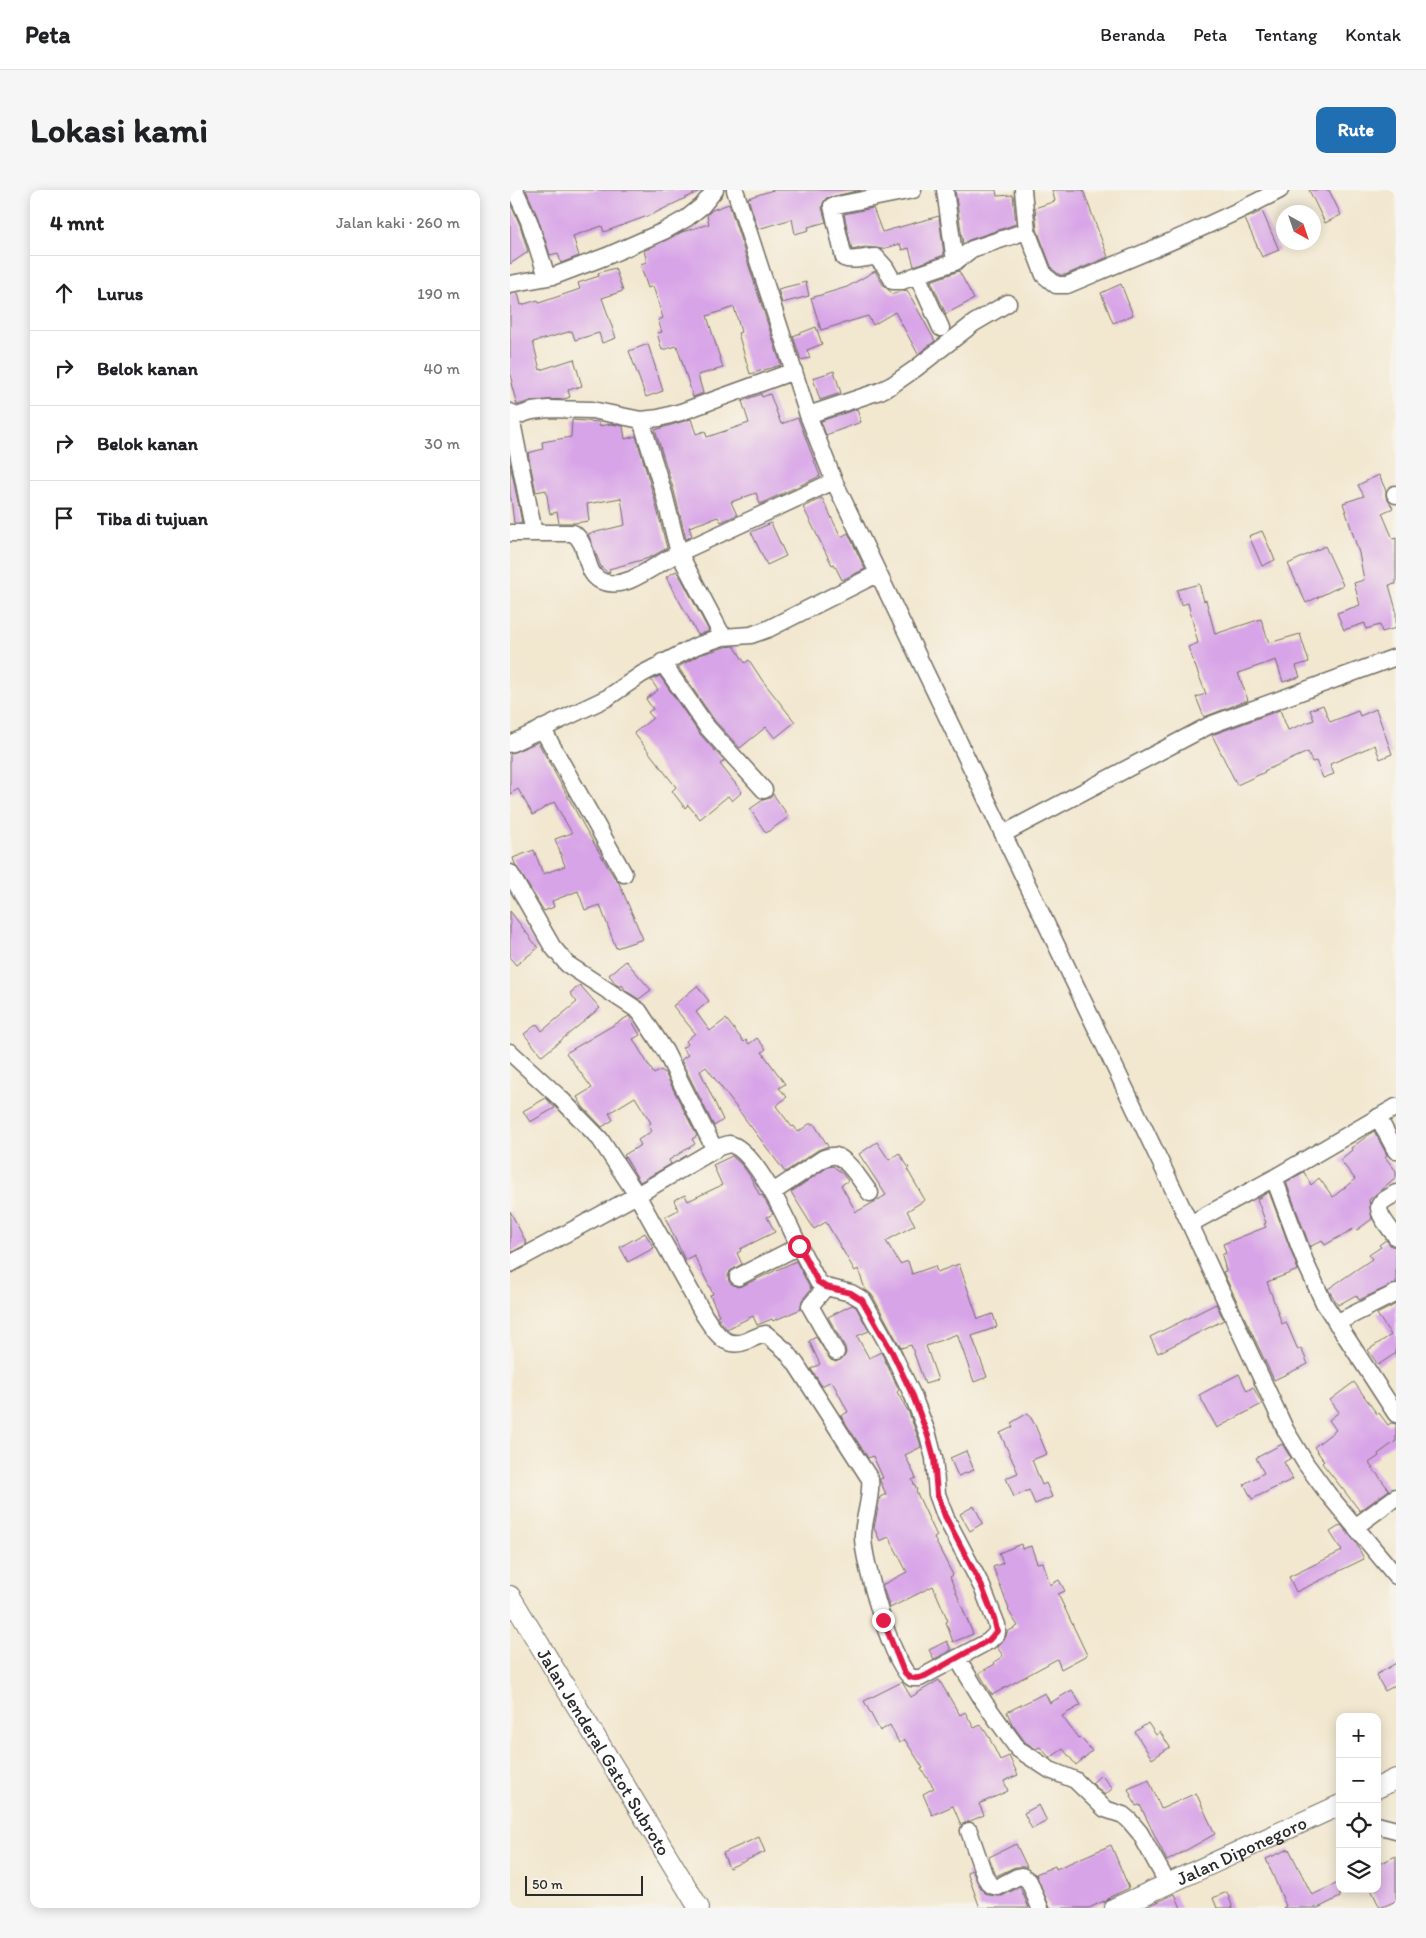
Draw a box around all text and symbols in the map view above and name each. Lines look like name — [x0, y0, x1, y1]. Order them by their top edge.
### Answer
text: Peta — [25, 20, 70, 49]
text: Beranda — [1100, 24, 1165, 46]
text: Peta — [1193, 24, 1227, 46]
text: Tentang — [1255, 24, 1317, 46]
text: Kontak — [1345, 24, 1401, 46]
button: Rute — [1316, 107, 1396, 153]
text: Lokasi kami — [30, 109, 208, 151]
north arrow — [1276, 205, 1321, 250]
text: 4 mnt — [50, 210, 104, 235]
text: Jalan kaki · 260 m — [336, 213, 460, 232]
icon: ahead — [50, 279, 78, 307]
text: Lurus — [97, 282, 143, 305]
text: 190 m — [417, 284, 460, 303]
icon: right — [50, 354, 78, 382]
text: Belok kanan — [97, 357, 198, 380]
text: 40 m — [423, 359, 460, 378]
icon: right — [50, 429, 78, 457]
text: Belok kanan — [97, 432, 198, 455]
text: 30 m — [424, 434, 460, 453]
icon: arrive — [50, 504, 78, 532]
text: Tiba di tujuan — [97, 507, 208, 530]
route start — [788, 1235, 811, 1258]
route end — [872, 1609, 895, 1632]
street label: Jalan Jenderal Gatot Subroto — [533, 1644, 676, 1860]
map controls — [1336, 1713, 1381, 1893]
button: + — [1336, 1713, 1381, 1758]
button: − — [1336, 1758, 1381, 1803]
button: locate — [1336, 1803, 1381, 1848]
street label: Jalan Diponegoro — [1173, 1810, 1310, 1890]
button: layers — [1336, 1848, 1381, 1893]
scale bar — [525, 1873, 642, 1896]
text: 50 m — [532, 1876, 563, 1893]

